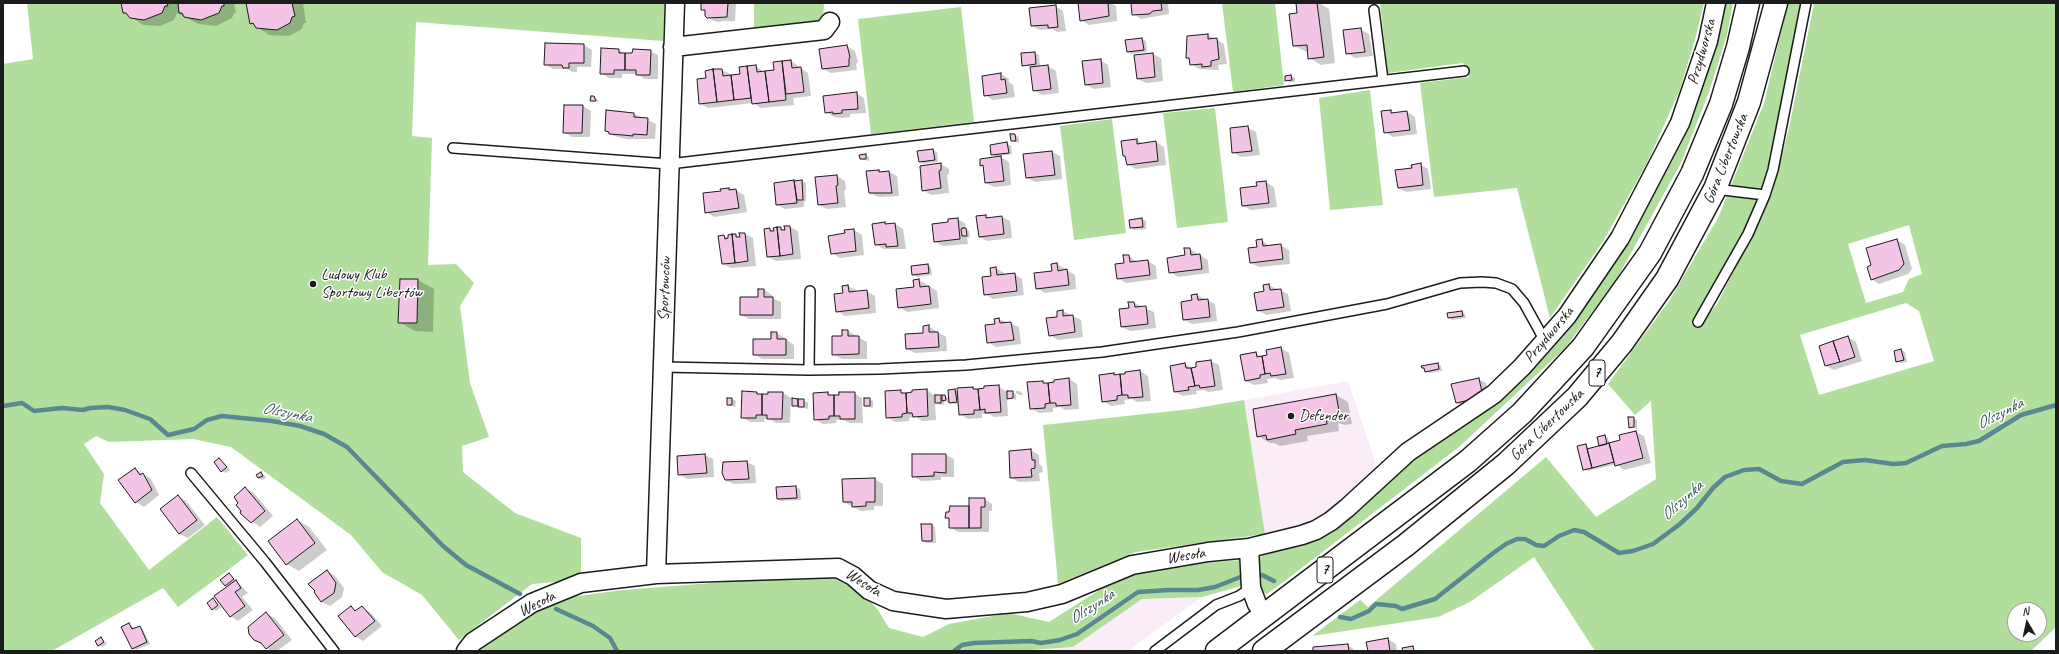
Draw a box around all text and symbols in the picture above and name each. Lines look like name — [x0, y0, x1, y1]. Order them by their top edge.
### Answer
street label: Przydworska — [1683, 17, 1721, 87]
street label: Góra Libertowska — [1699, 111, 1753, 207]
street label: Sportowców — [654, 257, 676, 321]
place label: Ludowy Klub Sportowy Libertów — [321, 265, 422, 303]
marker: Ludowy Klub Sportowy Libertów — [308, 279, 318, 289]
street label: Przydworska — [1520, 303, 1578, 367]
road number: 7 — [1589, 360, 1605, 386]
street label: Góra Libertowska — [1506, 385, 1588, 465]
water label: Olszynka — [1973, 394, 2027, 434]
water label: Olszynka — [261, 398, 313, 428]
place label: Defender — [1299, 406, 1348, 426]
marker: Defender — [1286, 411, 1296, 421]
water label: Olszynka — [1657, 477, 1707, 525]
street label: Wesoła — [1165, 544, 1207, 568]
road number: 7 — [1317, 557, 1333, 583]
street label: Wesoła — [842, 565, 884, 601]
water label: Olszynka — [1066, 585, 1118, 629]
street label: Wesoła — [515, 587, 559, 621]
north arrow — [2007, 602, 2047, 642]
text: N — [2021, 604, 2030, 619]

